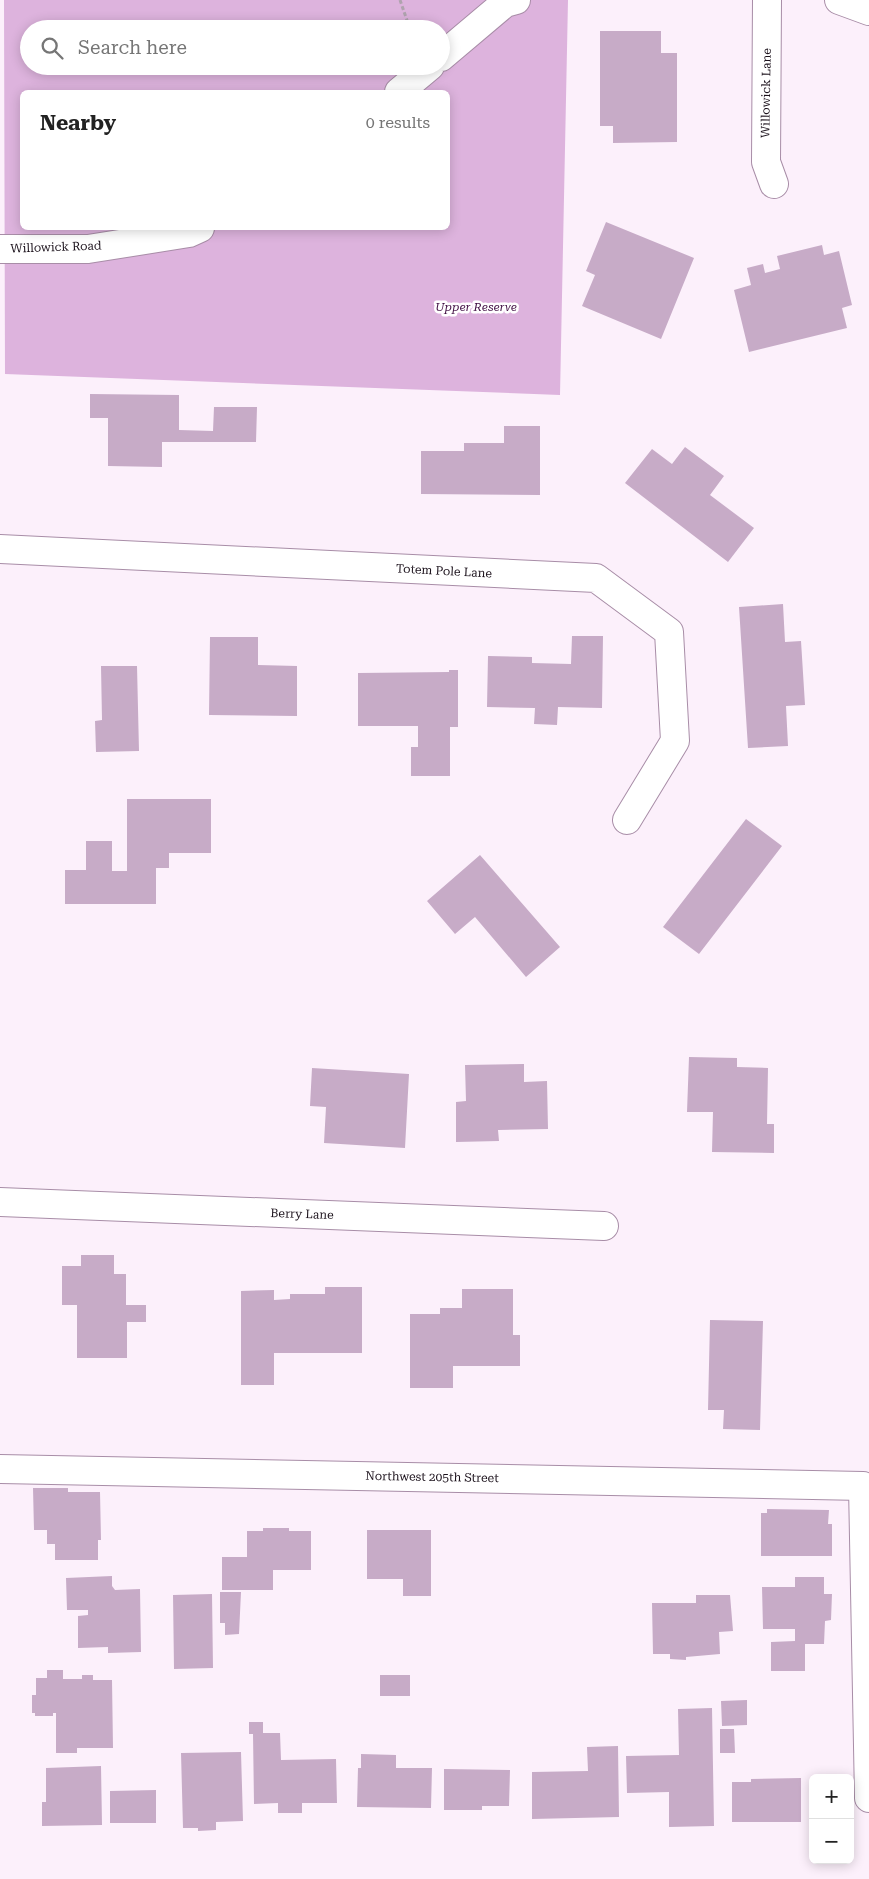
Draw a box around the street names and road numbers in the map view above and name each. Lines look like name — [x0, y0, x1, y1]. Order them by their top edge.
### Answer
street label: Willowick Lane — [758, 47, 774, 138]
street label: Willowick Road — [10, 238, 102, 256]
street label: Totem Pole Lane — [396, 561, 493, 581]
street label: Berry Lane — [270, 1206, 334, 1222]
street label: Northwest 205th Street — [365, 1469, 499, 1485]

